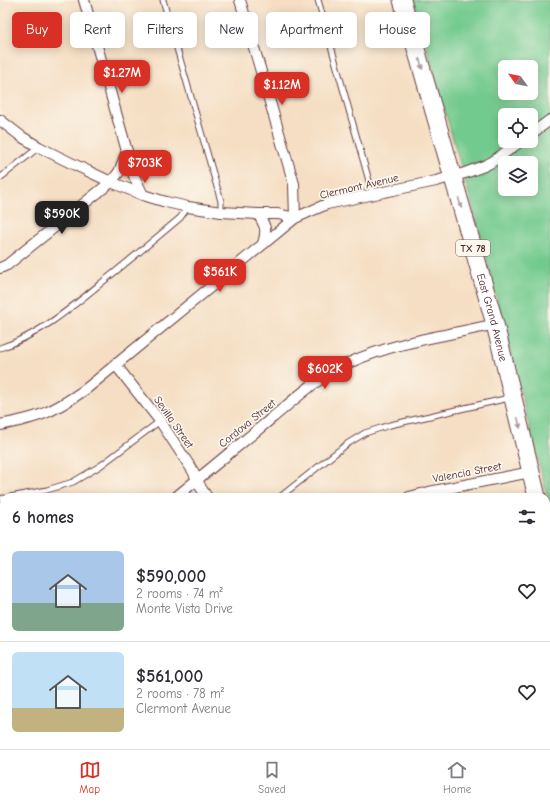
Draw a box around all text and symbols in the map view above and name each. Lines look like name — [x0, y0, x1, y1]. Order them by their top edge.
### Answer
chip: Buy — [12, 12, 62, 48]
chip: Rent — [70, 12, 125, 48]
chip: Filters — [133, 12, 197, 48]
chip: New — [205, 12, 258, 48]
chip: Apartment — [266, 12, 357, 48]
chip: House — [365, 12, 430, 48]
one-way arrow — [418, 58, 424, 71]
pin: $1.27M — [89, 60, 155, 94]
north arrow — [498, 60, 538, 100]
map controls — [498, 60, 538, 196]
text: $1.27M — [103, 65, 141, 80]
pin: $1.12M — [249, 72, 315, 106]
text: $1.12M — [263, 77, 301, 92]
button: locate — [498, 108, 538, 148]
pin: $703K — [117, 150, 173, 184]
text: $703K — [128, 155, 162, 170]
button: layers — [498, 156, 538, 196]
street label: Clermont Avenue — [319, 171, 400, 202]
one-way arrow — [457, 197, 463, 209]
pin: $590K — [34, 201, 90, 235]
text: $590K — [44, 206, 80, 221]
road number: TX 78 — [456, 240, 490, 256]
pin: $561K — [192, 259, 248, 293]
text: $561K — [203, 264, 237, 279]
street label: East Grand Avenue — [474, 272, 510, 363]
pin: $602K — [297, 356, 353, 390]
text: $602K — [307, 361, 343, 376]
street label: Sevilla Street — [151, 394, 197, 451]
street label: Cordova Street — [216, 396, 279, 450]
one-way arrow — [516, 417, 522, 429]
street label: Valencia Street — [432, 459, 503, 486]
icon: filters — [516, 506, 538, 528]
text: 6 homes — [12, 508, 74, 527]
icon: home — [44, 567, 92, 615]
text: $590,000 — [136, 567, 206, 586]
icon: heart — [516, 580, 538, 602]
text: 2 rooms · 74 m² — [136, 586, 223, 601]
text: Monte Vista Drive — [136, 601, 233, 616]
text: $561,000 — [136, 667, 203, 686]
icon: home — [44, 668, 92, 716]
icon: heart — [516, 681, 538, 703]
text: 2 rooms · 78 m² — [136, 686, 224, 701]
text: Clermont Avenue — [136, 701, 231, 716]
tab: Map — [79, 759, 101, 796]
tab: Saved — [258, 759, 286, 796]
tab: Home — [443, 759, 471, 796]

